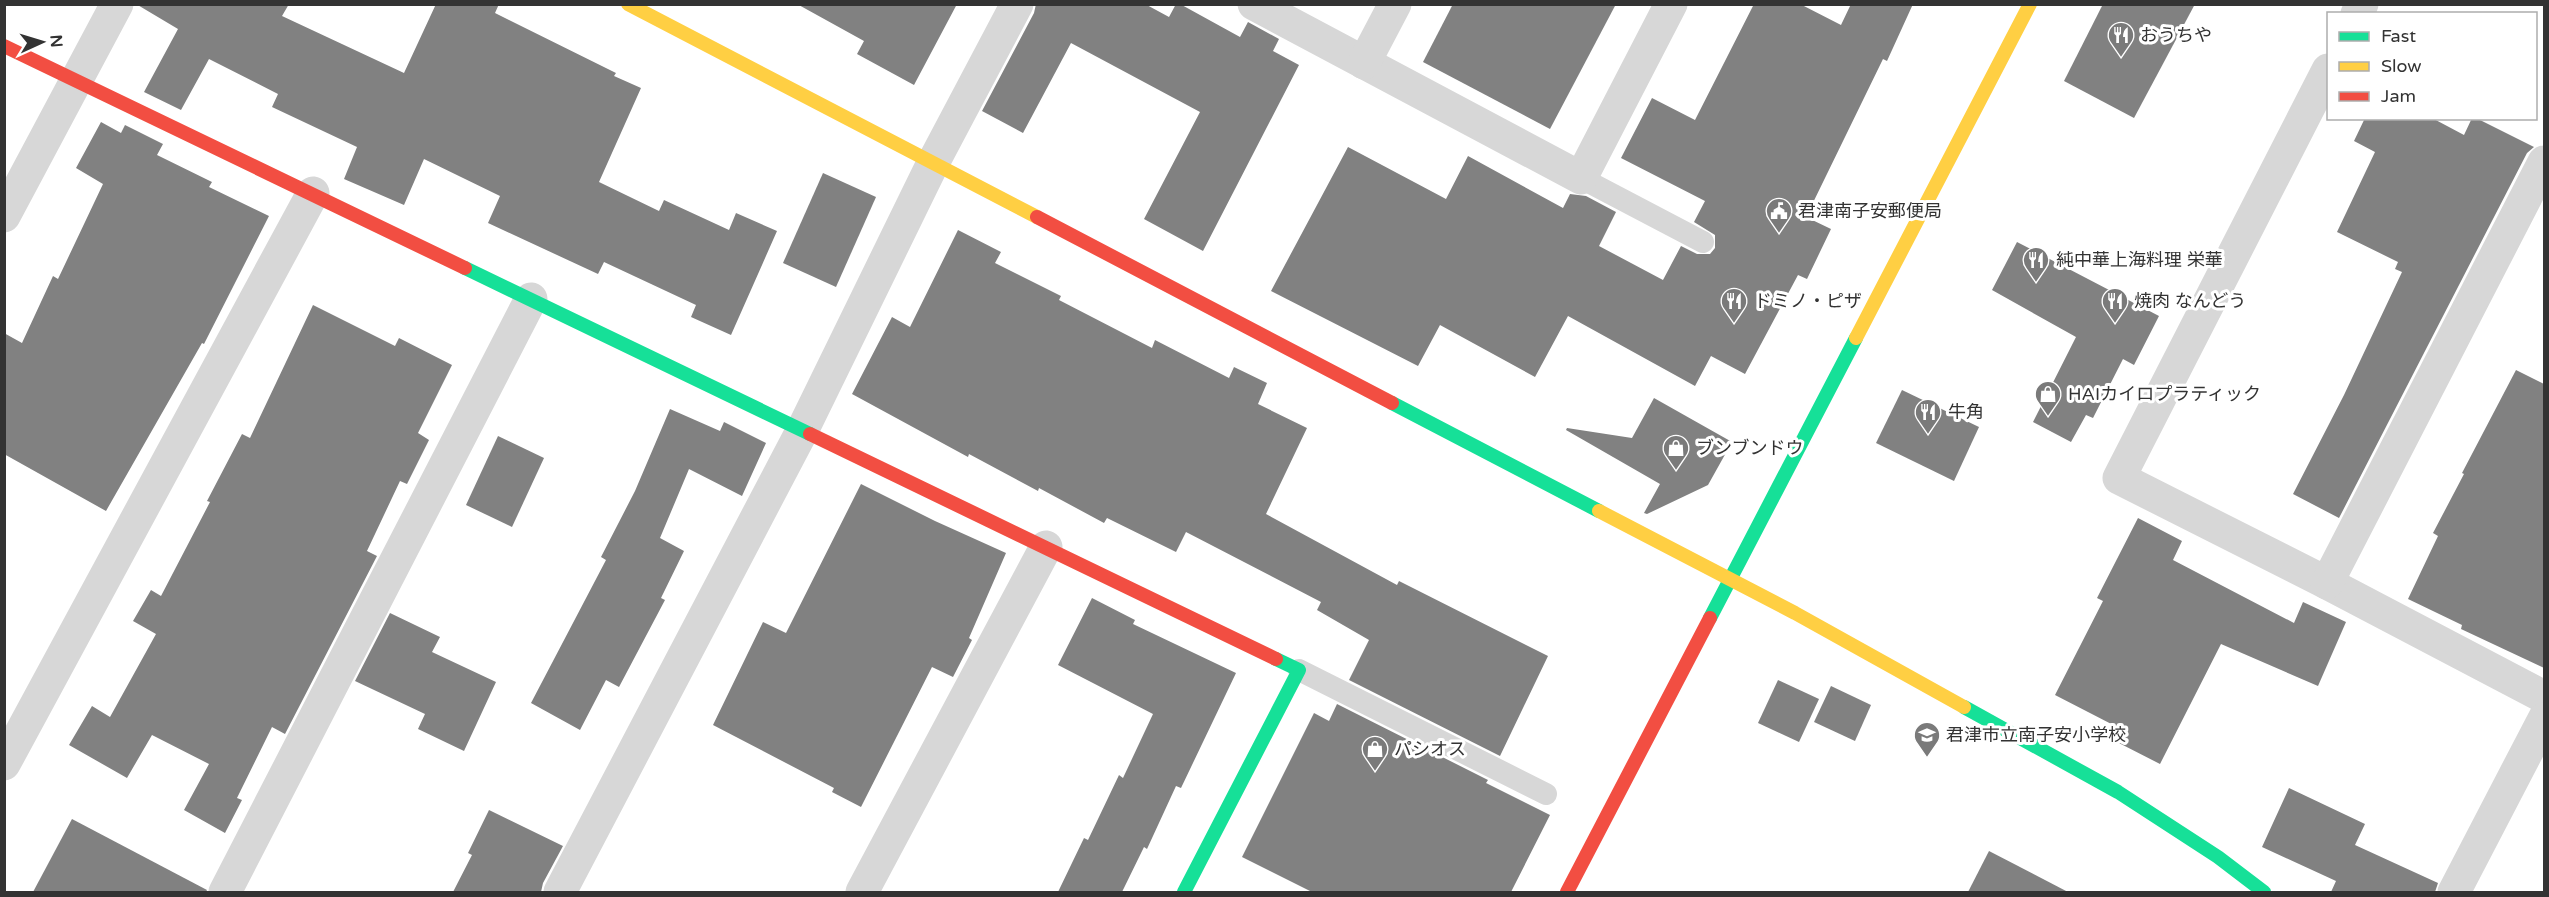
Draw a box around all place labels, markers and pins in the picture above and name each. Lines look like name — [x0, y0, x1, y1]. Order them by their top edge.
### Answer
restaurant icon: おうちや — [2106, 20, 2136, 58]
place label: おうちや — [2140, 24, 2212, 46]
public building icon: 君津南子安郵便局 — [1764, 196, 1794, 234]
place label: 君津南子安郵便局 — [1798, 200, 1942, 222]
restaurant icon: 純中華上海料理 栄華 — [2021, 245, 2051, 283]
place label: 純中華上海料理 栄華 — [2056, 249, 2223, 271]
restaurant icon: ドミノ・ピザ — [1719, 286, 1749, 324]
restaurant icon: 焼肉 なんどう — [2100, 286, 2130, 324]
place label: ドミノ・ピザ — [1754, 290, 1862, 312]
place label: 焼肉 なんどう — [2134, 290, 2246, 312]
shop icon: HAIカイロプラティック — [2033, 379, 2063, 417]
place label: HAIカイロプラティック — [2068, 383, 2261, 405]
restaurant icon: 牛角 — [1913, 397, 1943, 435]
place label: 牛角 — [1948, 401, 1984, 423]
shop icon: ブンブンドウ — [1661, 433, 1691, 471]
place label: ブンブンドウ — [1696, 437, 1803, 459]
school or university icon: 君津市立南子安小学校 — [1912, 720, 1942, 758]
place label: 君津市立南子安小学校 — [1946, 724, 2126, 746]
shop icon: パシオス — [1360, 734, 1390, 772]
place label: パシオス — [1394, 738, 1466, 760]

